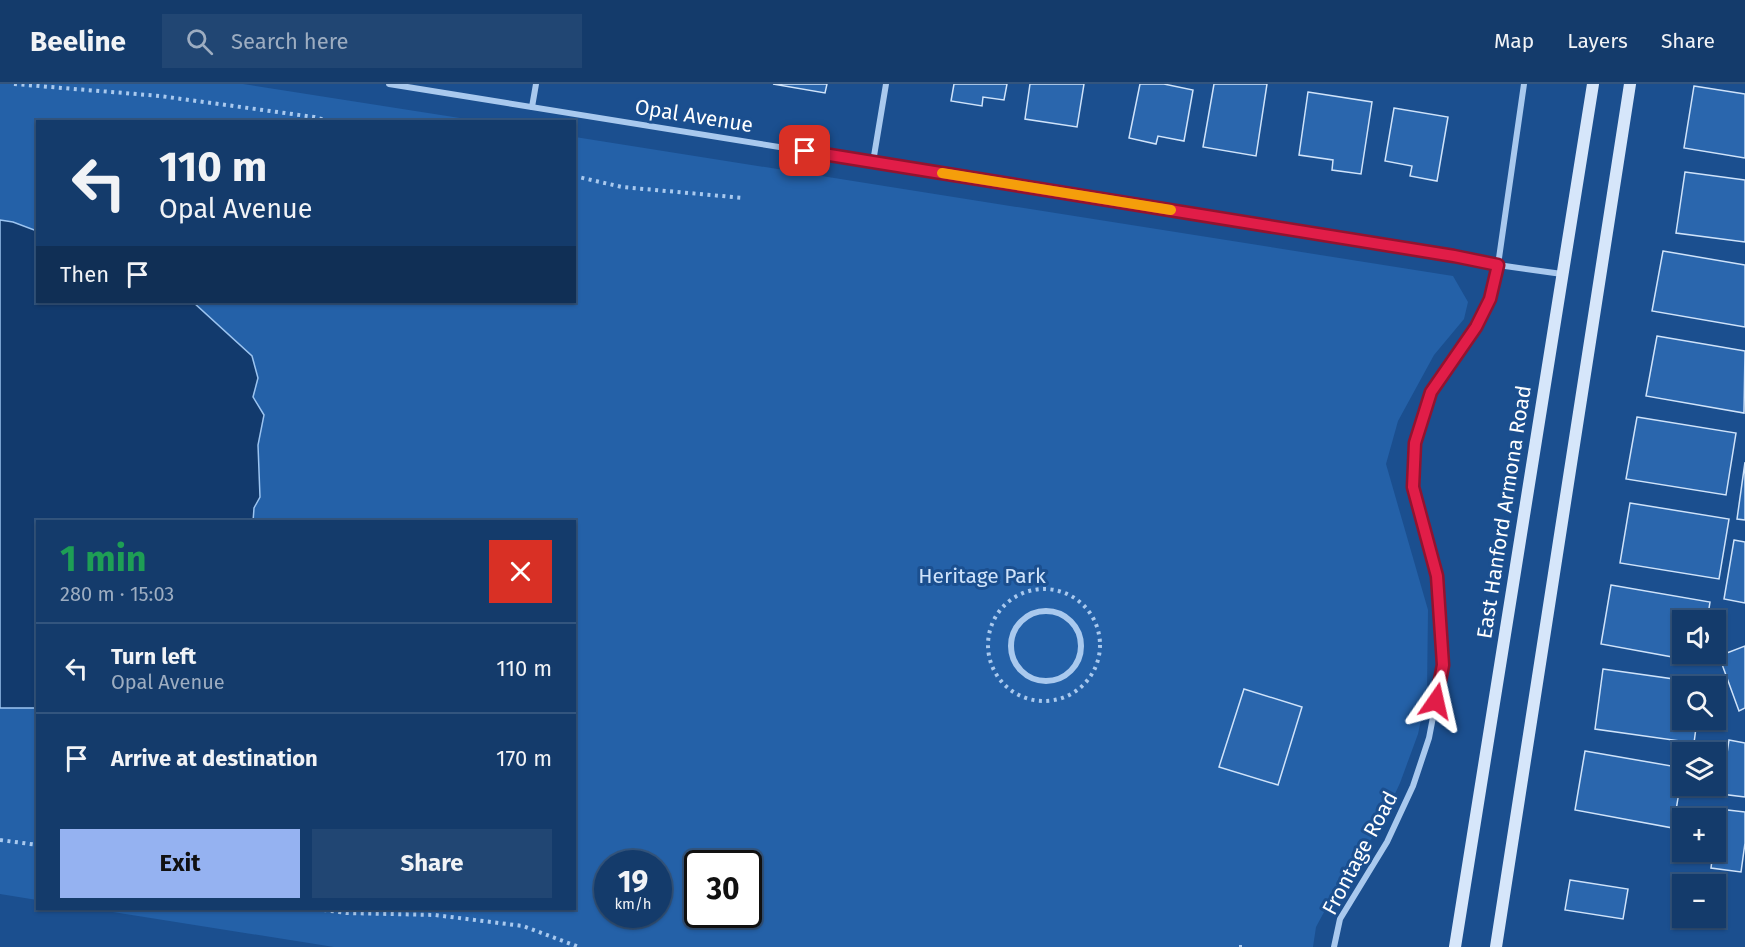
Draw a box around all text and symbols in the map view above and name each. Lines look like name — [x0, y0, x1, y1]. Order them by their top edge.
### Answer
search box — [162, 14, 582, 68]
text: Beeline — [30, 25, 126, 58]
icon: search — [183, 25, 216, 58]
text: Search here — [231, 28, 349, 55]
text: Map — [1494, 28, 1534, 54]
text: Layers — [1567, 28, 1628, 54]
text: Share — [1661, 28, 1715, 54]
street label: Opal Avenue — [633, 94, 755, 138]
pin — [779, 125, 830, 176]
icon: arrive — [788, 134, 821, 167]
text: 110 m — [159, 142, 267, 192]
icon: left — [60, 144, 138, 222]
text: Opal Avenue — [159, 193, 313, 225]
icon: arrive — [121, 258, 154, 291]
text: Then — [60, 261, 109, 288]
street label: East Hanford Armona Road — [1471, 384, 1537, 640]
text: 1 min — [60, 537, 147, 581]
button: close — [489, 540, 552, 603]
park label: Heritage Park — [918, 563, 1046, 589]
text: 280 m · 15:03 — [60, 582, 174, 606]
map controls — [1672, 610, 1726, 928]
button: sound — [1672, 610, 1726, 664]
text: Turn left — [111, 643, 196, 670]
icon: left — [60, 652, 93, 685]
text: 110 m — [496, 655, 552, 682]
position arrow — [1404, 669, 1468, 733]
text: Opal Avenue — [111, 670, 225, 694]
button: search — [1672, 676, 1726, 730]
icon: arrive — [60, 742, 93, 775]
button: layers — [1672, 742, 1726, 796]
text: Arrive at destination — [111, 745, 318, 772]
text: 170 m — [496, 745, 552, 772]
street label: Frontage Road — [1317, 787, 1403, 919]
button: + — [1672, 808, 1726, 862]
button: Exit — [60, 829, 300, 898]
button: Share — [312, 829, 552, 898]
speed limit sign: 30 — [684, 850, 762, 928]
text: 19 — [618, 864, 648, 900]
button: − — [1672, 874, 1726, 928]
text: km/h — [614, 895, 652, 913]

